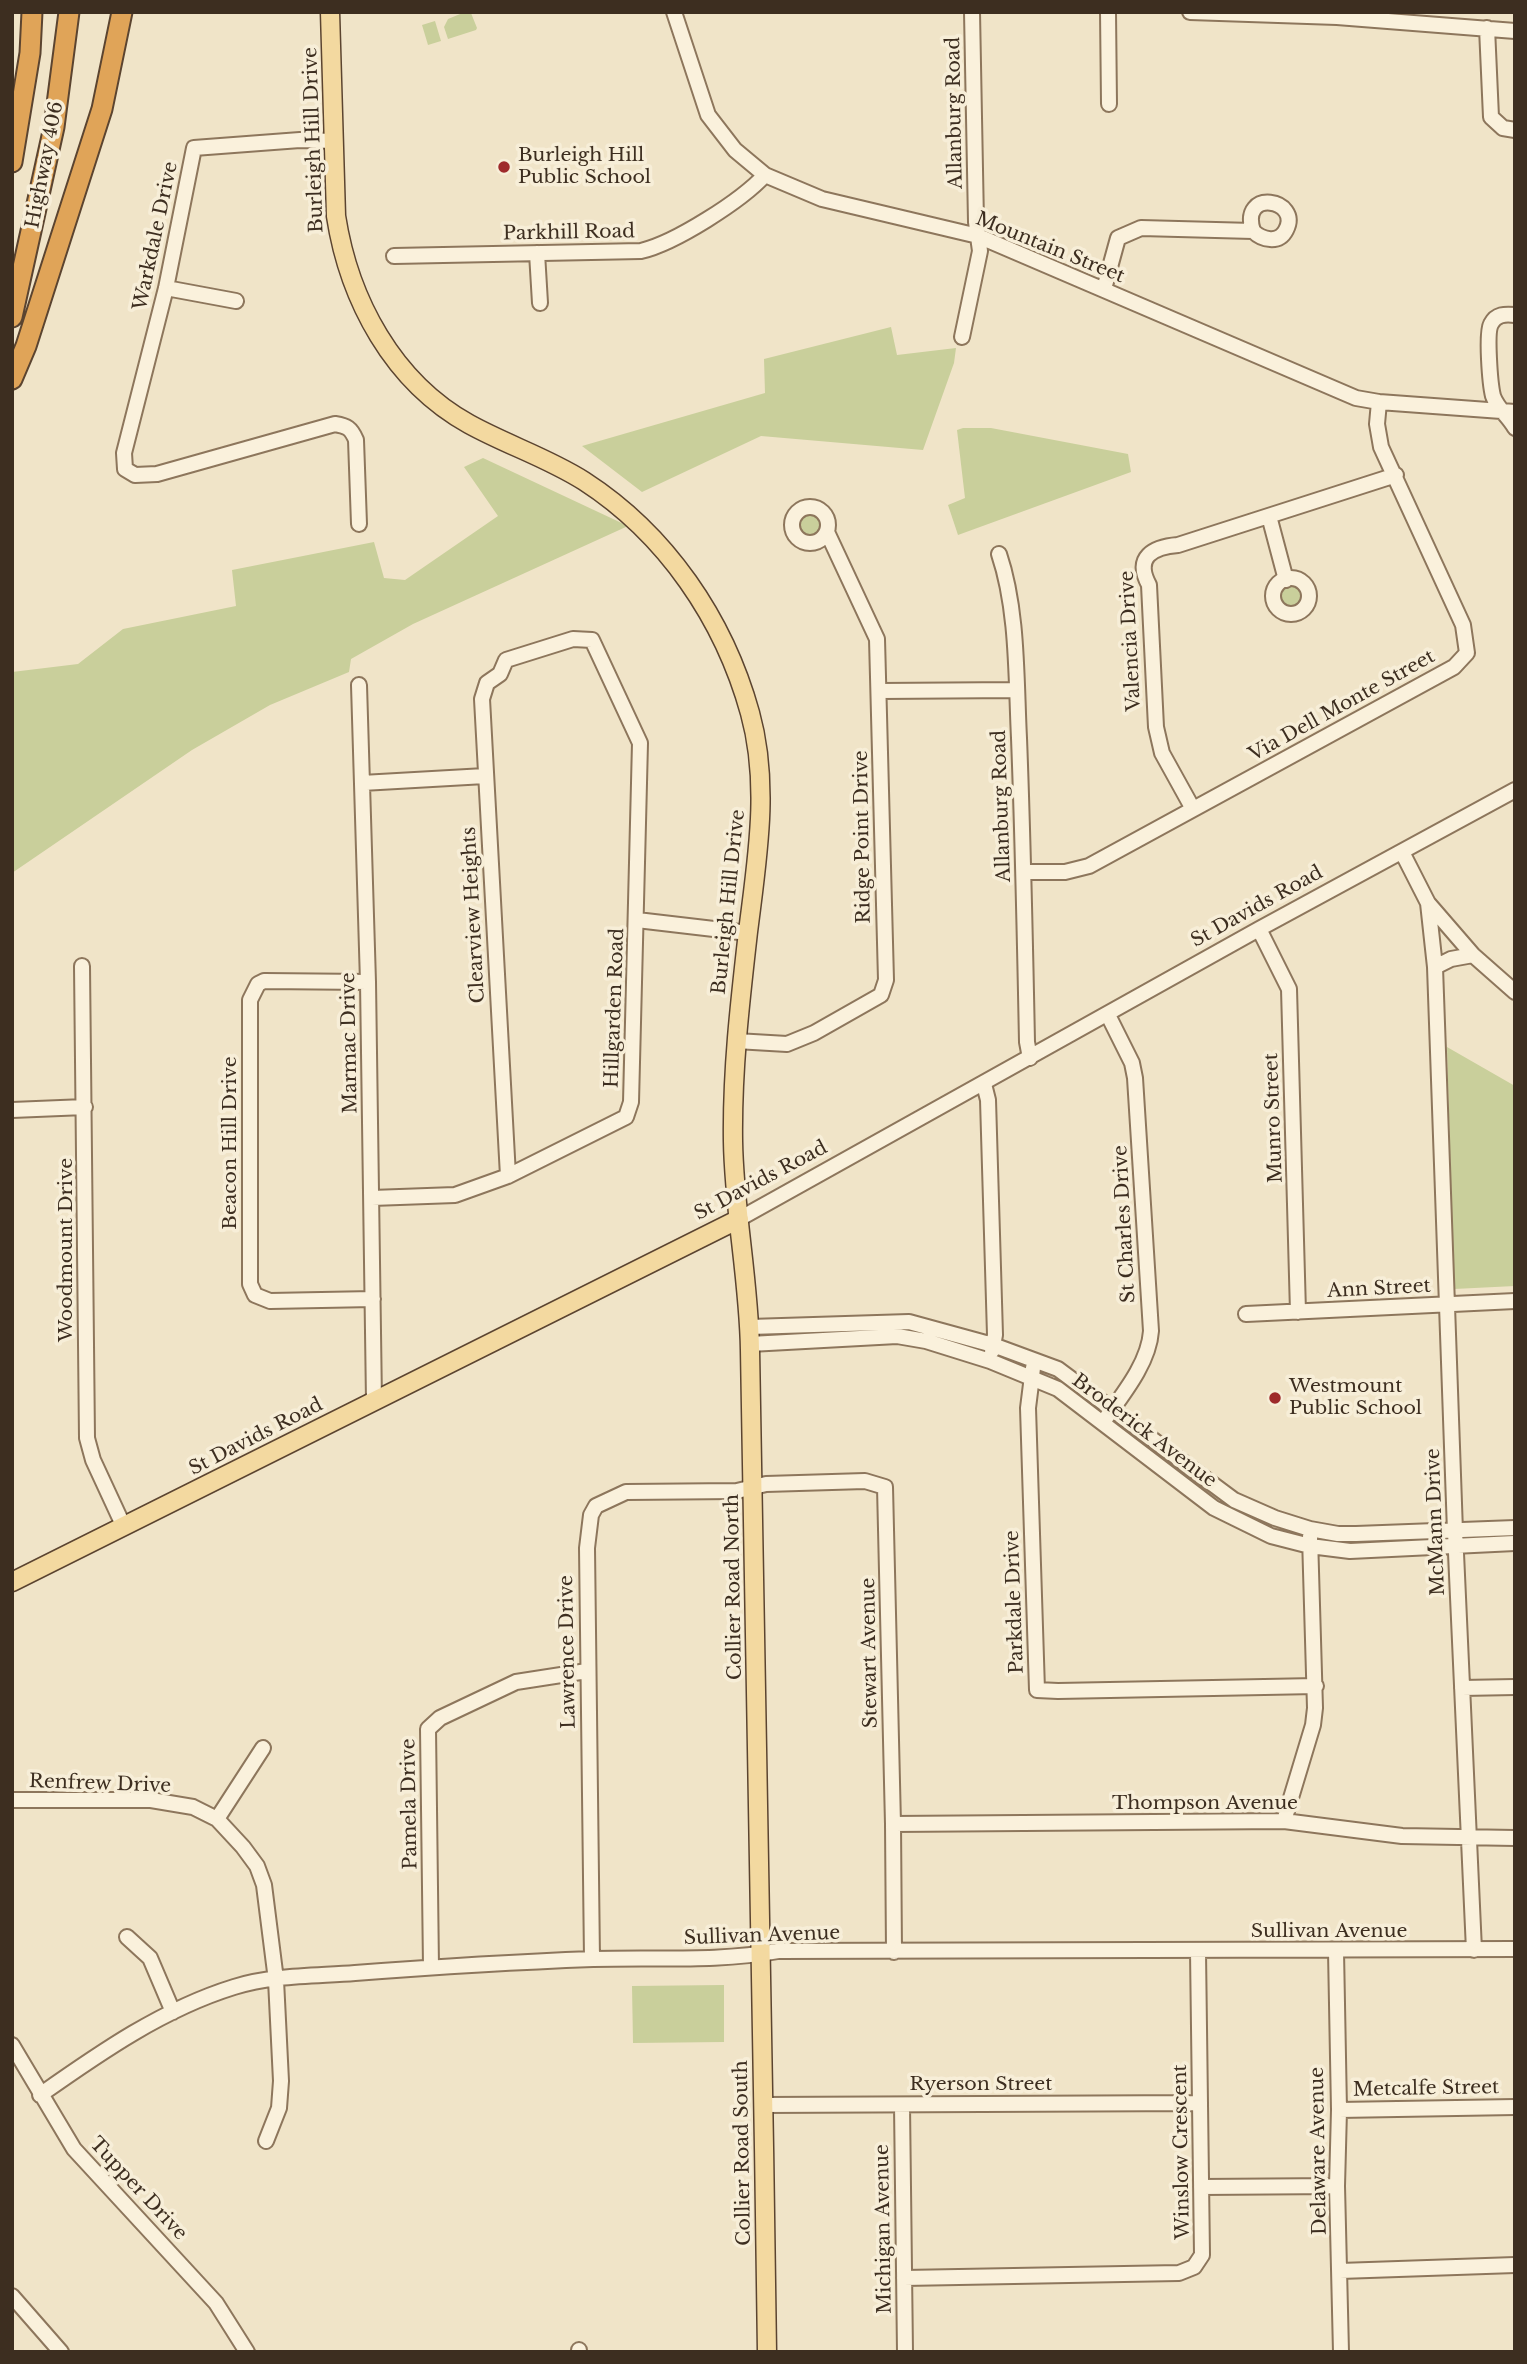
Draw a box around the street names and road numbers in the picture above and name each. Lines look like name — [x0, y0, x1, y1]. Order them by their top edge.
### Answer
street label: Allanburg Road — [942, 37, 968, 189]
street label: Burleigh Hill Drive — [299, 47, 329, 233]
street label: Highway 406 — [22, 100, 68, 230]
street label: Warkdale Drive — [129, 160, 183, 312]
street label: Mountain Street — [972, 208, 1128, 288]
street label: Parkhill Road — [503, 220, 635, 246]
street label: Valencia Drive — [1116, 570, 1146, 712]
street label: Via Dell Monte Street — [1245, 645, 1439, 767]
street label: Allanburg Road — [988, 730, 1016, 882]
street label: Ridge Point Drive — [850, 750, 876, 924]
street label: Burleigh Hill Drive — [708, 808, 750, 996]
street label: Clearview Heights — [458, 826, 490, 1004]
street label: St Davids Road — [1187, 861, 1327, 953]
street label: Hillgarden Road — [601, 928, 629, 1088]
street label: Marmac Drive — [337, 972, 363, 1114]
street label: Munro Street — [1260, 1053, 1288, 1183]
street label: Beacon Hill Drive — [220, 1056, 242, 1230]
street label: St Davids Road — [691, 1136, 831, 1226]
street label: St Charles Drive — [1109, 1144, 1141, 1304]
street label: Woodmount Drive — [56, 1158, 78, 1342]
street label: Ann Street — [1327, 1275, 1431, 1303]
street label: Broderick Avenue — [1067, 1369, 1221, 1493]
street label: St Davids Road — [185, 1393, 327, 1481]
street label: McMann Drive — [1422, 1448, 1450, 1596]
street label: Collier Road North — [721, 1494, 747, 1680]
street label: Parkdale Drive — [1001, 1530, 1029, 1674]
street label: Lawrence Drive — [555, 1575, 581, 1729]
street label: Stewart Avenue — [857, 1578, 883, 1728]
street label: Pamela Drive — [397, 1738, 423, 1870]
street label: Renfrew Drive — [29, 1770, 171, 1798]
street label: Thompson Avenue — [1112, 1793, 1298, 1815]
street label: Sullivan Avenue — [1251, 1921, 1407, 1943]
street label: Sullivan Avenue — [683, 1922, 841, 1950]
street label: Collier Road South — [730, 2060, 756, 2246]
street label: Winslow Crescent — [1169, 2064, 1195, 2240]
street label: Delaware Avenue — [1306, 2067, 1332, 2235]
street label: Ryerson Street — [910, 2074, 1052, 2096]
street label: Metcalfe Street — [1353, 2076, 1499, 2102]
street label: Tupper Drive — [85, 2133, 191, 2245]
street label: Michigan Avenue — [871, 2144, 897, 2314]

